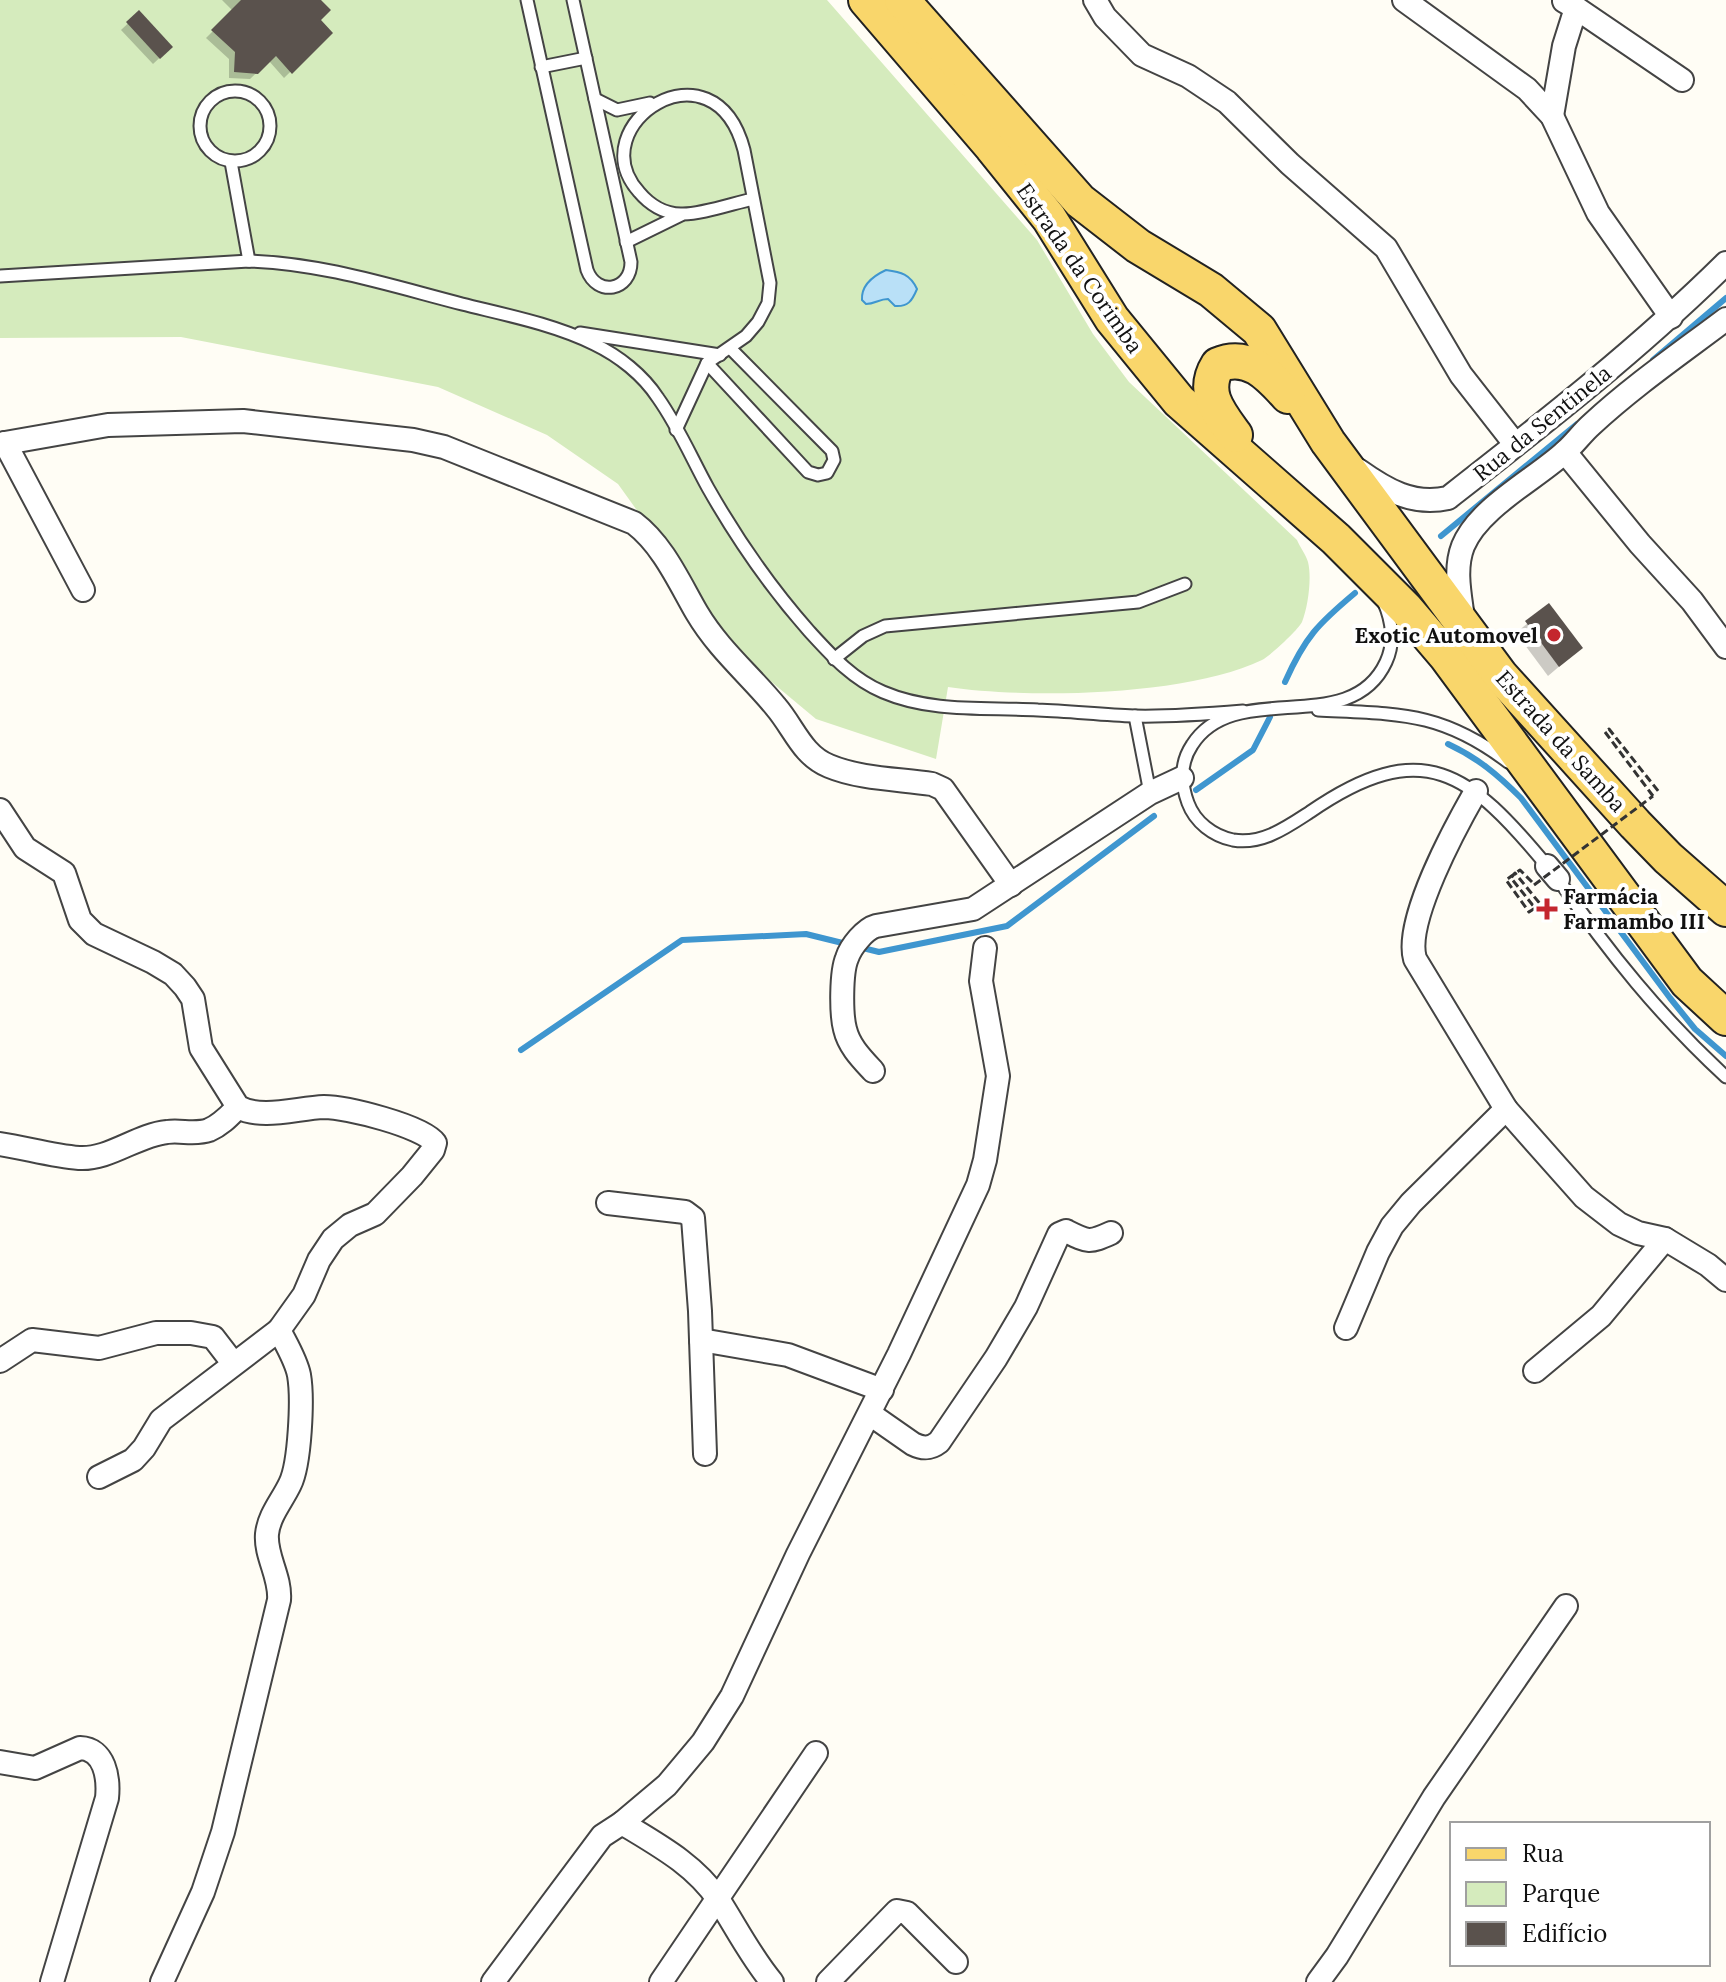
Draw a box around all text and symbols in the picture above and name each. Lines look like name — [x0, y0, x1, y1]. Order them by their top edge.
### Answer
street label: Estrada da Corimba — [1011, 177, 1149, 359]
street label: Rua da Sentinela — [1467, 359, 1617, 487]
place label: Exotic Automovel — [1354, 621, 1538, 649]
marker: Exotic Automovel — [1545, 626, 1563, 644]
street label: Estrada da Samba — [1490, 664, 1632, 818]
place label: Farmácia Farmambo III — [1563, 882, 1705, 935]
marker: Farmácia Farmambo III — [1538, 900, 1556, 918]
legend — [1450, 1822, 1710, 1966]
text: Rua — [1522, 1838, 1564, 1869]
text: Parque — [1522, 1878, 1600, 1909]
text: Edifício — [1522, 1918, 1607, 1949]

